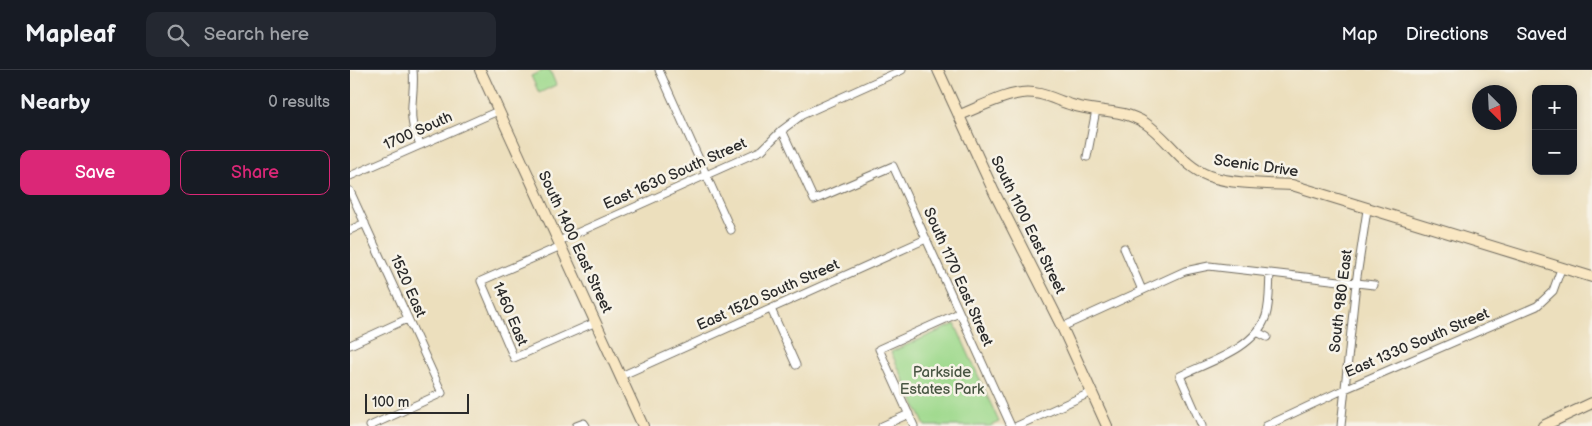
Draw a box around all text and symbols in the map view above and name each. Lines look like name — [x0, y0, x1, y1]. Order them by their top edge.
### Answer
search box — [146, 12, 496, 57]
text: Mapleaf — [25, 20, 116, 49]
icon: search — [164, 21, 192, 49]
text: Search here — [204, 23, 309, 46]
text: Map — [1342, 24, 1378, 45]
text: Directions — [1406, 24, 1488, 45]
text: Saved — [1516, 24, 1567, 45]
north arrow — [1472, 85, 1517, 130]
map controls — [1532, 85, 1577, 175]
button: + — [1532, 85, 1577, 130]
text: Nearby — [20, 90, 90, 115]
text: 0 results — [268, 93, 330, 112]
street label: 1700 South — [381, 107, 455, 155]
button: − — [1532, 130, 1577, 175]
street label: East 1630 South Street — [600, 134, 750, 214]
button: Save — [20, 150, 170, 195]
button: Share — [180, 150, 330, 195]
street label: Scenic Drive — [1212, 151, 1300, 181]
street label: South 1100 East Street — [986, 153, 1070, 298]
street label: South 1400 East Street — [534, 168, 616, 316]
street label: South 1170 East Street — [919, 205, 997, 350]
street label: South 980 East — [1325, 248, 1357, 353]
street label: 1520 East — [386, 252, 430, 321]
street label: East 1520 South Street — [694, 255, 843, 335]
street label: 1460 East — [488, 279, 532, 349]
street label: East 1330 South Street — [1342, 304, 1492, 382]
park label: Parkside Estates Park — [900, 363, 985, 399]
scale bar — [365, 391, 469, 414]
text: 100 m — [372, 394, 409, 411]

